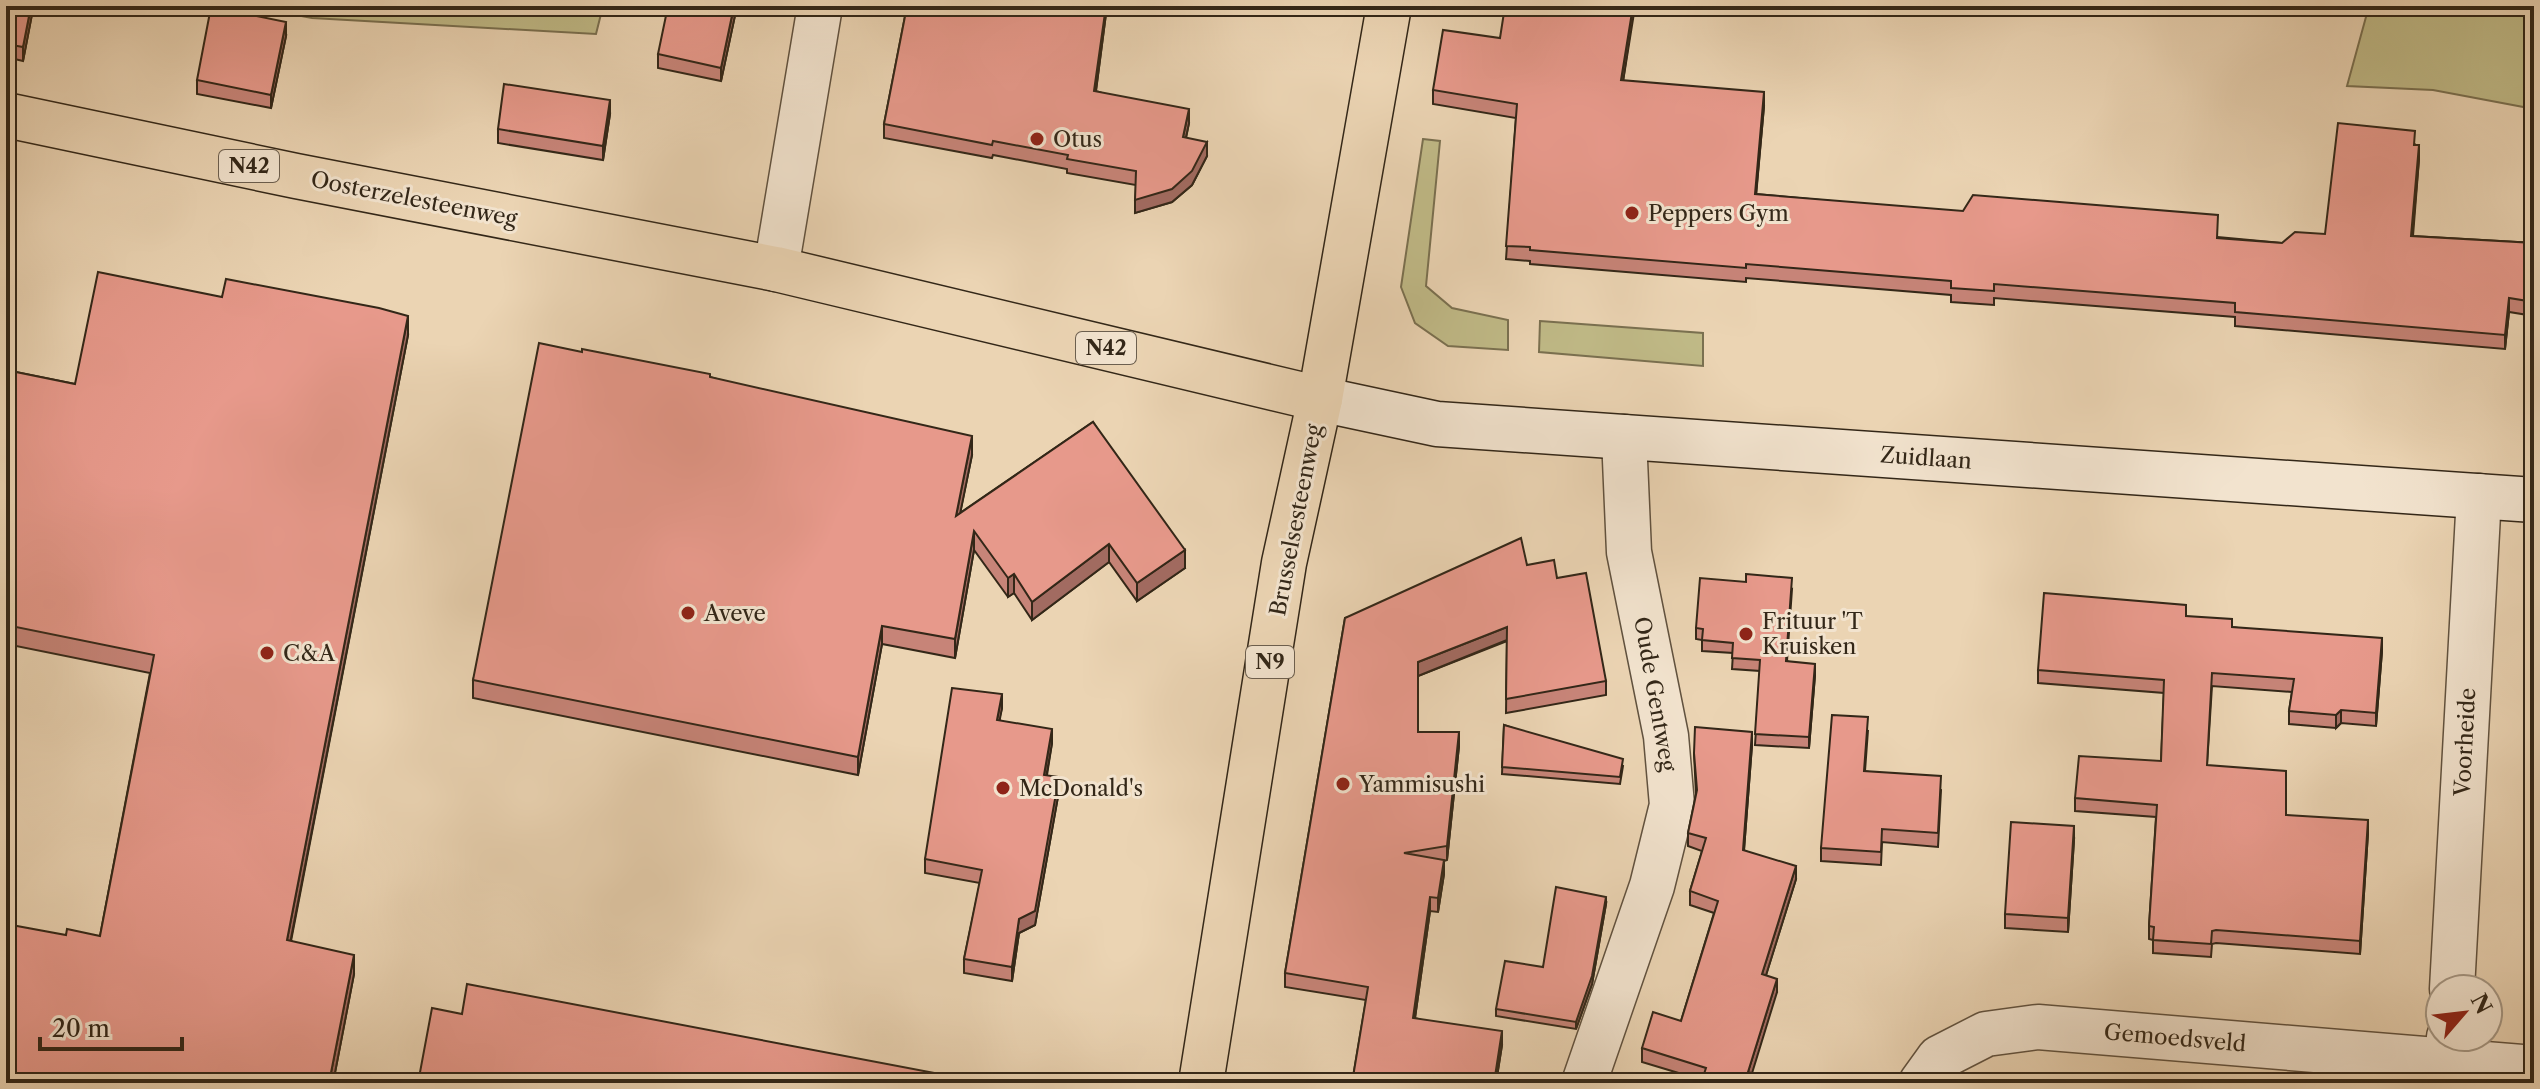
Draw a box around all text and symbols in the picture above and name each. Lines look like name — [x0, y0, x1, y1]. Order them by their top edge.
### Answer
place label: Otus — [1053, 126, 1102, 153]
marker: Otus — [1028, 130, 1046, 148]
road number: N42 — [219, 150, 279, 182]
street label: Oosterzelesteenweg — [308, 166, 520, 232]
place label: Peppers Gym — [1648, 200, 1789, 227]
marker: Peppers Gym — [1623, 204, 1641, 222]
road number: N42 — [1076, 332, 1136, 364]
street label: Brusselsesteenweg — [1264, 422, 1328, 618]
street label: Zuidlaan — [1879, 441, 1973, 475]
place label: Aveve — [703, 600, 766, 627]
marker: Aveve — [679, 604, 697, 622]
place label: Frituur 'T Kruisken — [1762, 608, 1863, 660]
street label: Oude Gentweg — [1628, 615, 1682, 774]
marker: Frituur 'T Kruisken — [1737, 625, 1755, 643]
place label: C&A — [283, 640, 336, 667]
marker: C&A — [258, 644, 276, 662]
road number: N9 — [1246, 646, 1294, 678]
street label: Voorheide — [2449, 687, 2481, 798]
place label: Yammisushi — [1358, 771, 1485, 798]
place label: McDonald's — [1019, 775, 1143, 802]
marker: Yammisushi — [1334, 775, 1352, 793]
marker: McDonald's — [994, 779, 1012, 797]
north arrow — [2424, 973, 2504, 1053]
text: N — [2465, 989, 2498, 1019]
scale bar — [40, 1001, 182, 1051]
text: 20 m — [52, 1014, 110, 1043]
street label: Gemoedsveld — [2103, 1018, 2247, 1058]

